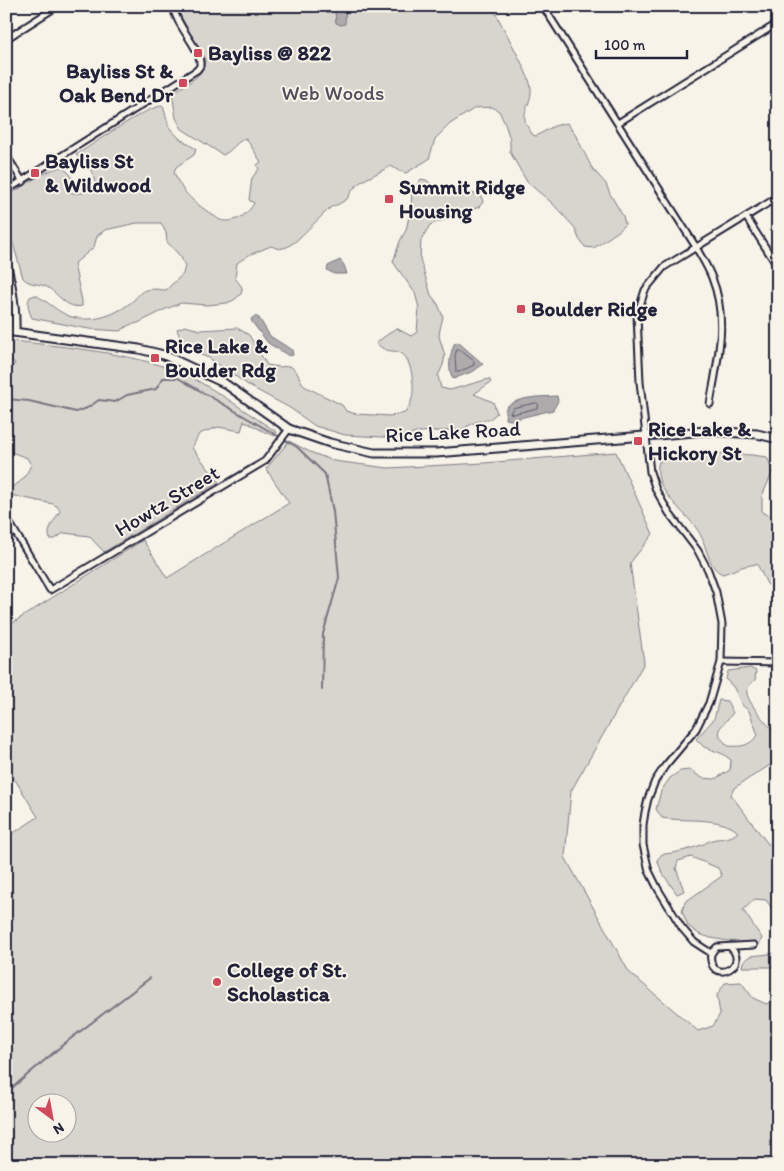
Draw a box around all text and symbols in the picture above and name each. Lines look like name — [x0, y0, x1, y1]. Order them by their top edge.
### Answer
scale bar — [596, 28, 688, 60]
text: 100 m — [604, 36, 646, 54]
place label: Bayliss @ 822 — [208, 40, 331, 66]
marker: Bayliss @ 822 — [192, 47, 204, 59]
place label: Bayliss St & Oak Bend Dr — [59, 58, 174, 107]
marker: Bayliss St & Oak Bend Dr — [177, 77, 189, 89]
park label: Web Woods — [282, 80, 384, 105]
place label: Bayliss St & Wildwood — [45, 148, 151, 197]
marker: Bayliss St & Wildwood — [29, 167, 41, 179]
place label: Summit Ridge Housing — [399, 174, 525, 224]
marker: Summit Ridge Housing — [383, 193, 395, 205]
place label: Boulder Ridge — [531, 296, 657, 322]
marker: Boulder Ridge — [515, 303, 527, 315]
place label: Rice Lake & Boulder Rdg — [165, 333, 276, 383]
marker: Rice Lake & Boulder Rdg — [149, 352, 161, 364]
street label: Rice Lake Road — [385, 415, 522, 448]
place label: Rice Lake & Hickory St — [648, 416, 752, 466]
marker: Rice Lake & Hickory St — [632, 435, 644, 447]
street label: Howtz Street — [110, 460, 224, 542]
place label: College of St. Scholastica — [227, 957, 347, 1006]
marker: College of St. Scholastica — [211, 976, 223, 988]
north arrow — [28, 1094, 78, 1144]
text: N — [50, 1119, 67, 1138]

